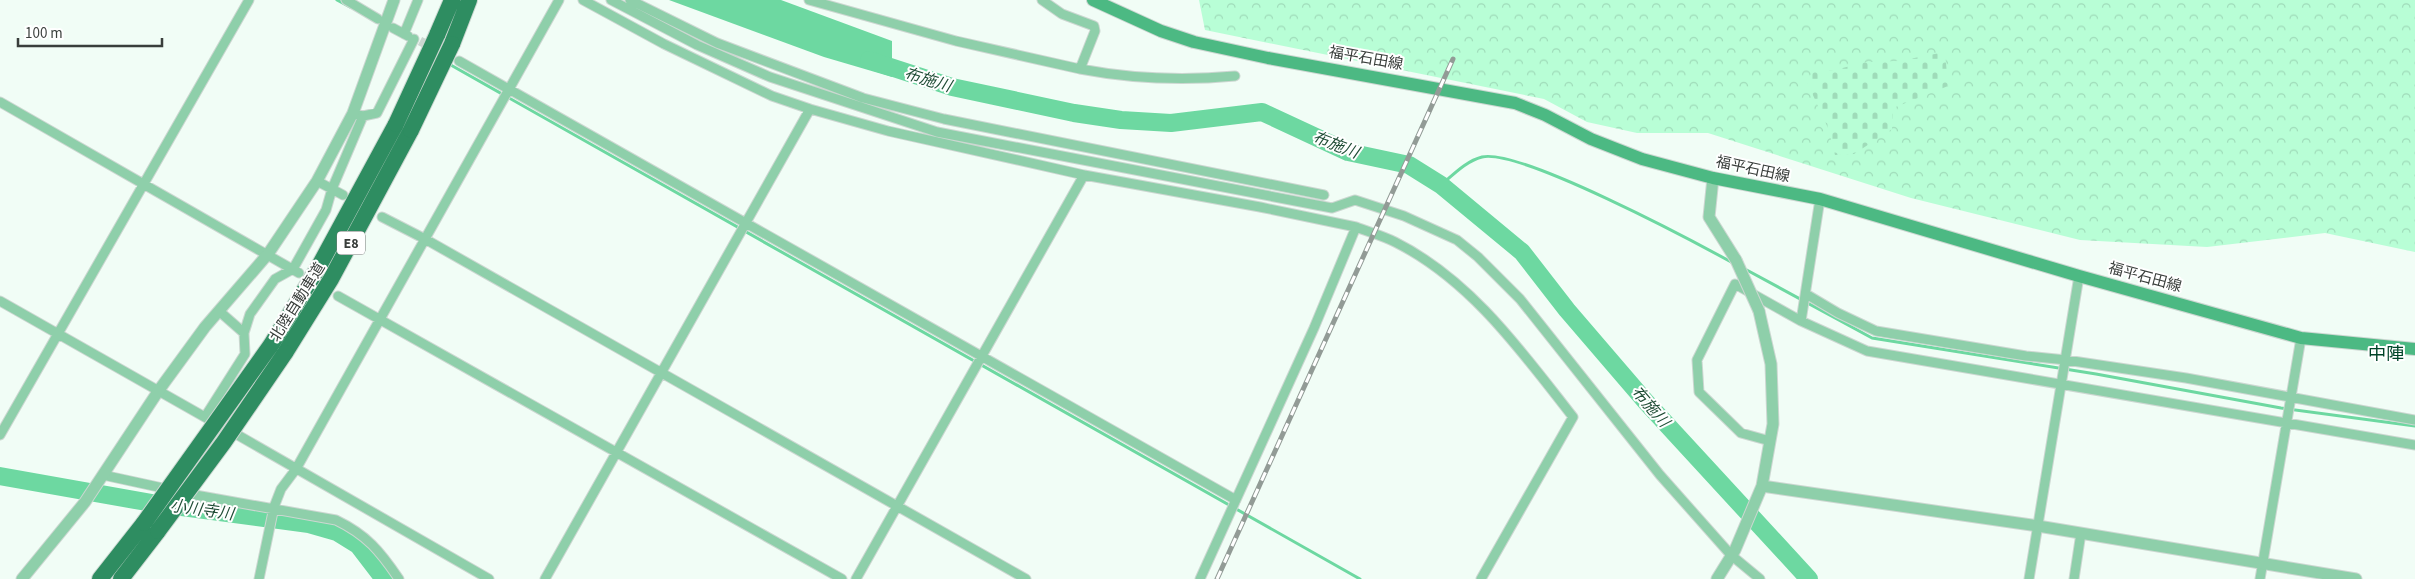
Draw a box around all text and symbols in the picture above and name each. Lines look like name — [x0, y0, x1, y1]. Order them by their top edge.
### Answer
scale bar — [18, 15, 161, 47]
text: 100 m — [25, 23, 63, 44]
street label: 福平石田線 — [1327, 42, 1405, 75]
water label: 布施川 — [902, 62, 956, 98]
water label: 布施川 — [1309, 126, 1364, 165]
street label: 福平石田線 — [1714, 151, 1792, 188]
road number: E8 — [337, 232, 365, 254]
street label: 福平石田線 — [2106, 258, 2184, 297]
street label: 北陸自動車道 — [265, 259, 330, 346]
district label: 中陣 — [2368, 342, 2404, 367]
water label: 布施川 — [1626, 381, 1676, 433]
water label: 小川寺川 — [169, 495, 237, 526]

